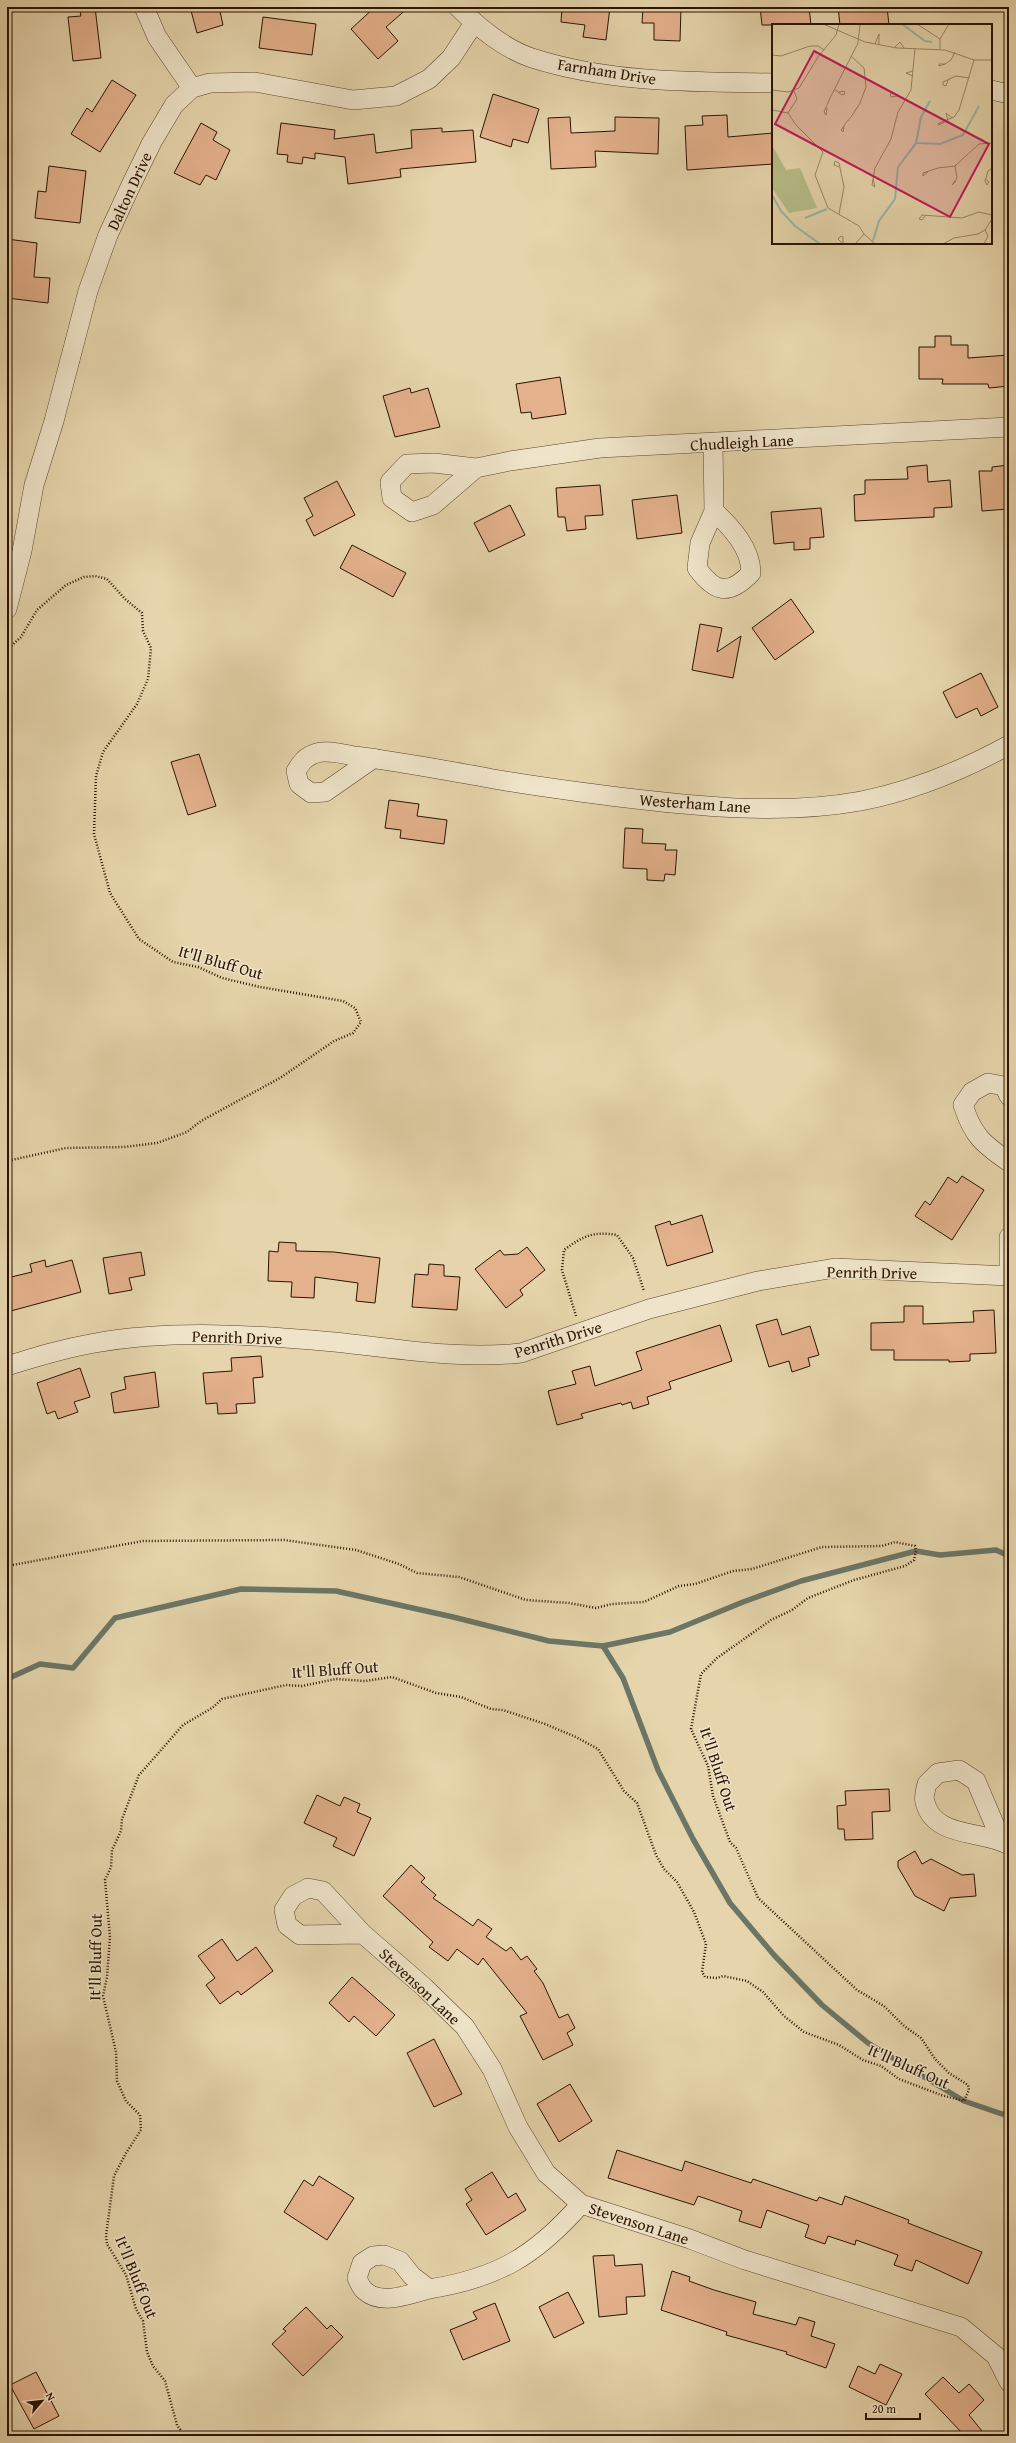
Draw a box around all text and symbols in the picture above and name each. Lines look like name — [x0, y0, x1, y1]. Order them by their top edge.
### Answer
inset map — [772, 24, 992, 244]
street label: Farnham Drive — [556, 51, 658, 91]
street label: Dalton Drive — [100, 148, 158, 234]
street label: Chudleigh Lane — [690, 427, 794, 457]
street label: Westerham Lane — [639, 787, 751, 819]
street label: It'll Bluff Out — [176, 938, 267, 986]
street label: Penrith Drive — [827, 1259, 917, 1285]
street label: Penrith Drive — [511, 1314, 605, 1364]
street label: Penrith Drive — [191, 1323, 283, 1351]
street label: It'll Bluff Out — [291, 1654, 380, 1684]
street label: It'll Bluff Out — [694, 1724, 744, 1815]
street label: It'll Bluff Out — [82, 1913, 108, 2001]
street label: Stevenson Lane — [374, 1942, 466, 2030]
street label: It'll Bluff Out — [864, 2037, 954, 2095]
street label: Stevenson Lane — [586, 2196, 692, 2250]
street label: It'll Bluff Out — [110, 2232, 165, 2322]
north arrow — [22, 2381, 62, 2421]
text: N — [42, 2389, 60, 2404]
scale bar — [866, 2395, 920, 2421]
text: 20 m — [872, 2400, 896, 2417]

